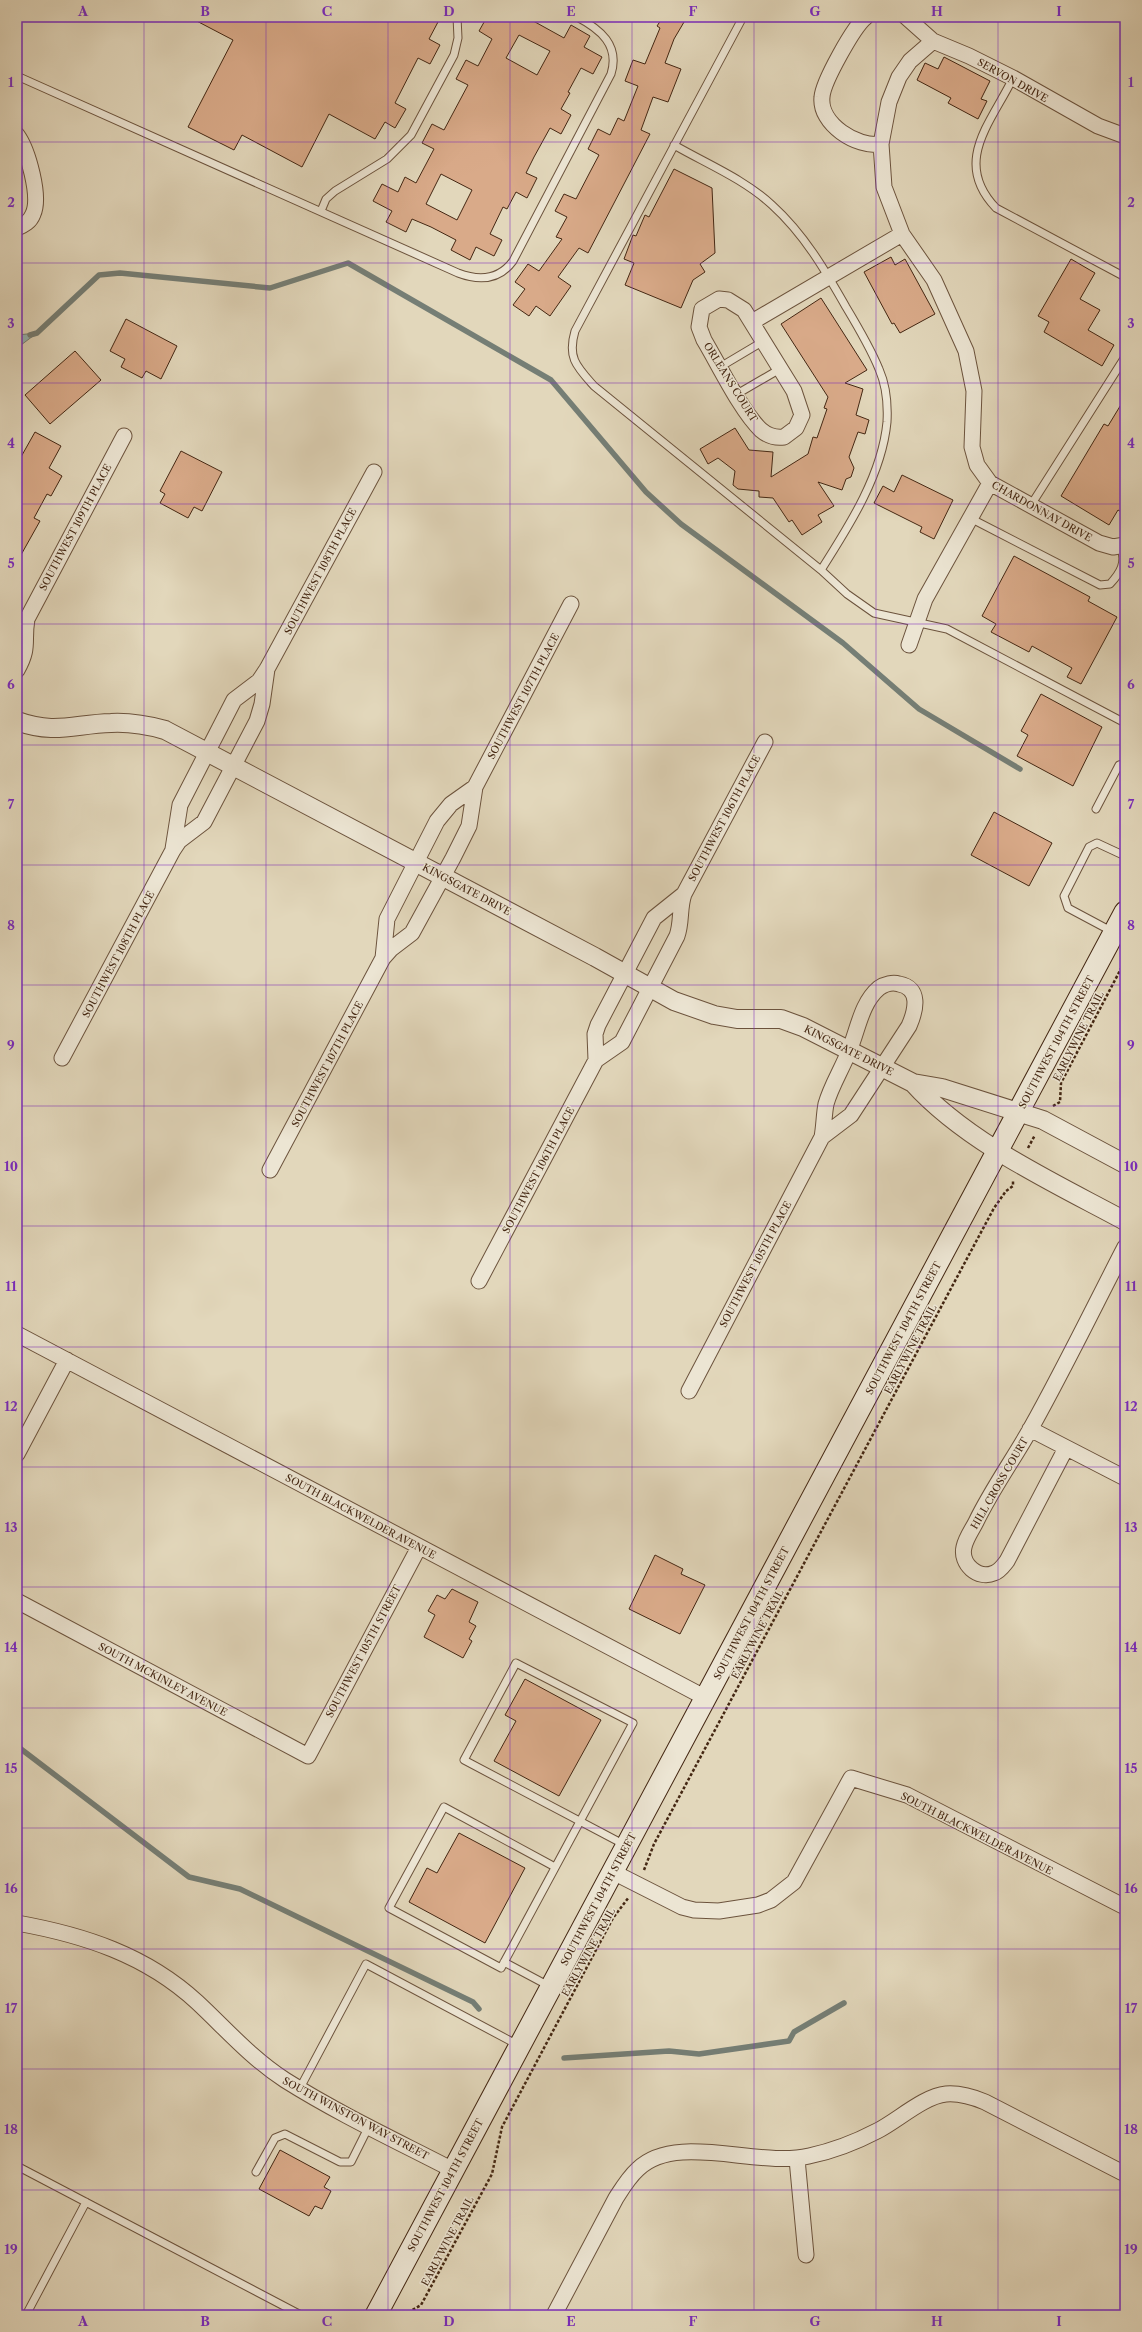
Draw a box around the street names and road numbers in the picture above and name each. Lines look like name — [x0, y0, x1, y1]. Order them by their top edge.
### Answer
street label: SERVON DRIVE — [975, 56, 1051, 105]
street label: ORLEANS COURT — [701, 340, 761, 425]
street label: SOUTHWEST 109TH PLACE — [36, 462, 114, 593]
street label: CHARDONNAY DRIVE — [989, 478, 1094, 545]
street label: SOUTHWEST 108TH PLACE — [281, 506, 359, 637]
street label: SOUTHWEST 107TH PLACE — [485, 631, 562, 761]
street label: SOUTHWEST 106TH PLACE — [686, 753, 763, 884]
street label: KINGSGATE DRIVE — [420, 861, 513, 918]
street label: SOUTHWEST 108TH PLACE — [79, 889, 157, 1020]
street label: SOUTHWEST 104TH STREET — [1016, 973, 1097, 1111]
street label: EARLYWINE TRAIL — [1050, 989, 1107, 1083]
street label: SOUTHWEST 107TH PLACE — [289, 999, 366, 1129]
street label: KINGSGATE DRIVE — [802, 1022, 896, 1079]
street label: SOUTHWEST 106TH PLACE — [500, 1105, 577, 1236]
street label: SOUTHWEST 105TH PLACE — [717, 1199, 794, 1330]
street label: SOUTHWEST 104TH STREET — [863, 1259, 944, 1397]
street label: EARLYWINE TRAIL — [881, 1302, 940, 1396]
street label: HILL CROSS COURT — [968, 1435, 1031, 1532]
street label: SOUTH BLACKWELDER AVENUE — [283, 1471, 438, 1562]
street label: SOUTHWEST 104TH STREET — [711, 1544, 792, 1682]
street label: SOUTHWEST 105TH STREET — [323, 1582, 404, 1720]
street label: EARLYWINE TRAIL — [728, 1587, 787, 1681]
street label: SOUTH MCKINLEY AVENUE — [96, 1640, 230, 1719]
street label: SOUTH BLACKWELDER AVENUE — [899, 1789, 1055, 1878]
street label: SOUTHWEST 104TH STREET — [558, 1830, 639, 1968]
street label: EARLYWINE TRAIL — [559, 1905, 618, 1999]
street label: SOUTH WINSTON WAY STREET — [280, 2074, 432, 2163]
street label: SOUTHWEST 104TH STREET — [405, 2116, 486, 2254]
street label: EARLYWINE TRAIL — [418, 2194, 477, 2288]

